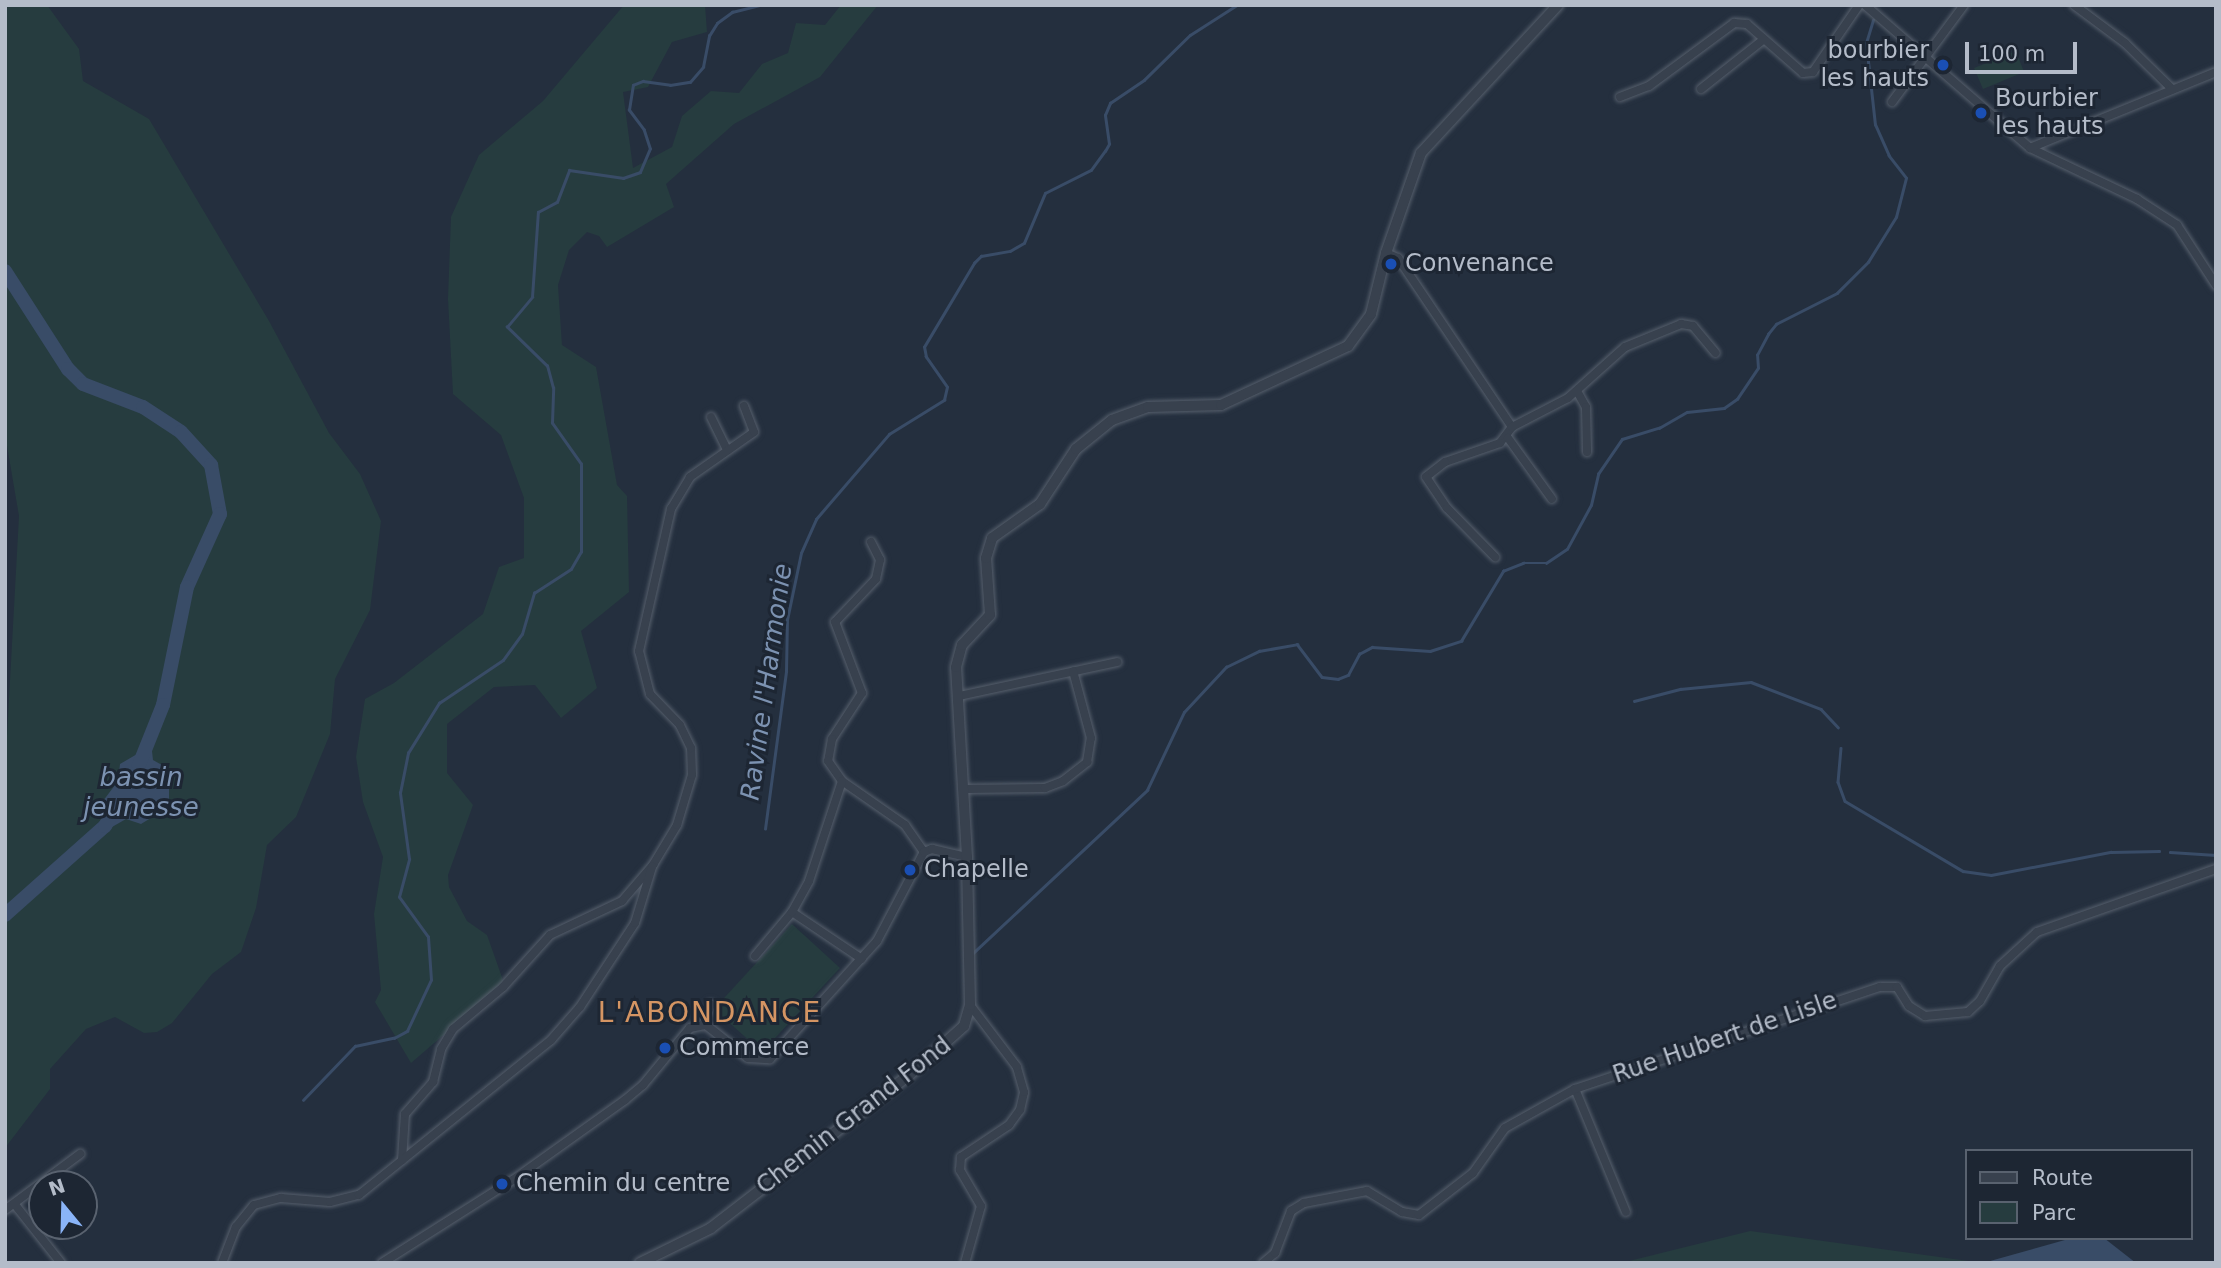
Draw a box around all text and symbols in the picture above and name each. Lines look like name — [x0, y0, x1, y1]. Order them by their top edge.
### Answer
scale bar — [1969, 28, 2081, 72]
place label: bourbier les hauts — [1820, 37, 1929, 93]
text: 100 m — [1978, 42, 2045, 66]
marker: bourbier les hauts — [1935, 57, 1951, 73]
place label: Bourbier les hauts — [1995, 85, 2104, 141]
marker: Bourbier les hauts — [1973, 105, 1989, 121]
place label: Convenance — [1405, 250, 1554, 278]
marker: Convenance — [1383, 256, 1399, 272]
water label: Ravine l'Harmonie — [735, 562, 799, 802]
water label: bassin jeunesse — [83, 762, 199, 824]
place label: Chapelle — [924, 856, 1029, 884]
marker: Chapelle — [902, 862, 918, 878]
street label: Rue Hubert de Lisle — [1609, 986, 1841, 1090]
district label: L'ABONDANCE — [599, 996, 821, 1030]
street label: Chemin Grand Fond — [751, 1031, 957, 1201]
place label: Commerce — [679, 1034, 809, 1062]
marker: Commerce — [657, 1040, 673, 1056]
legend — [1966, 1149, 2193, 1240]
text: Route — [2032, 1166, 2093, 1190]
north arrow — [28, 1170, 98, 1240]
place label: Chemin du centre — [516, 1170, 730, 1198]
text: N — [46, 1174, 68, 1200]
marker: Chemin du centre — [494, 1176, 510, 1192]
text: Parc — [2032, 1201, 2076, 1225]

